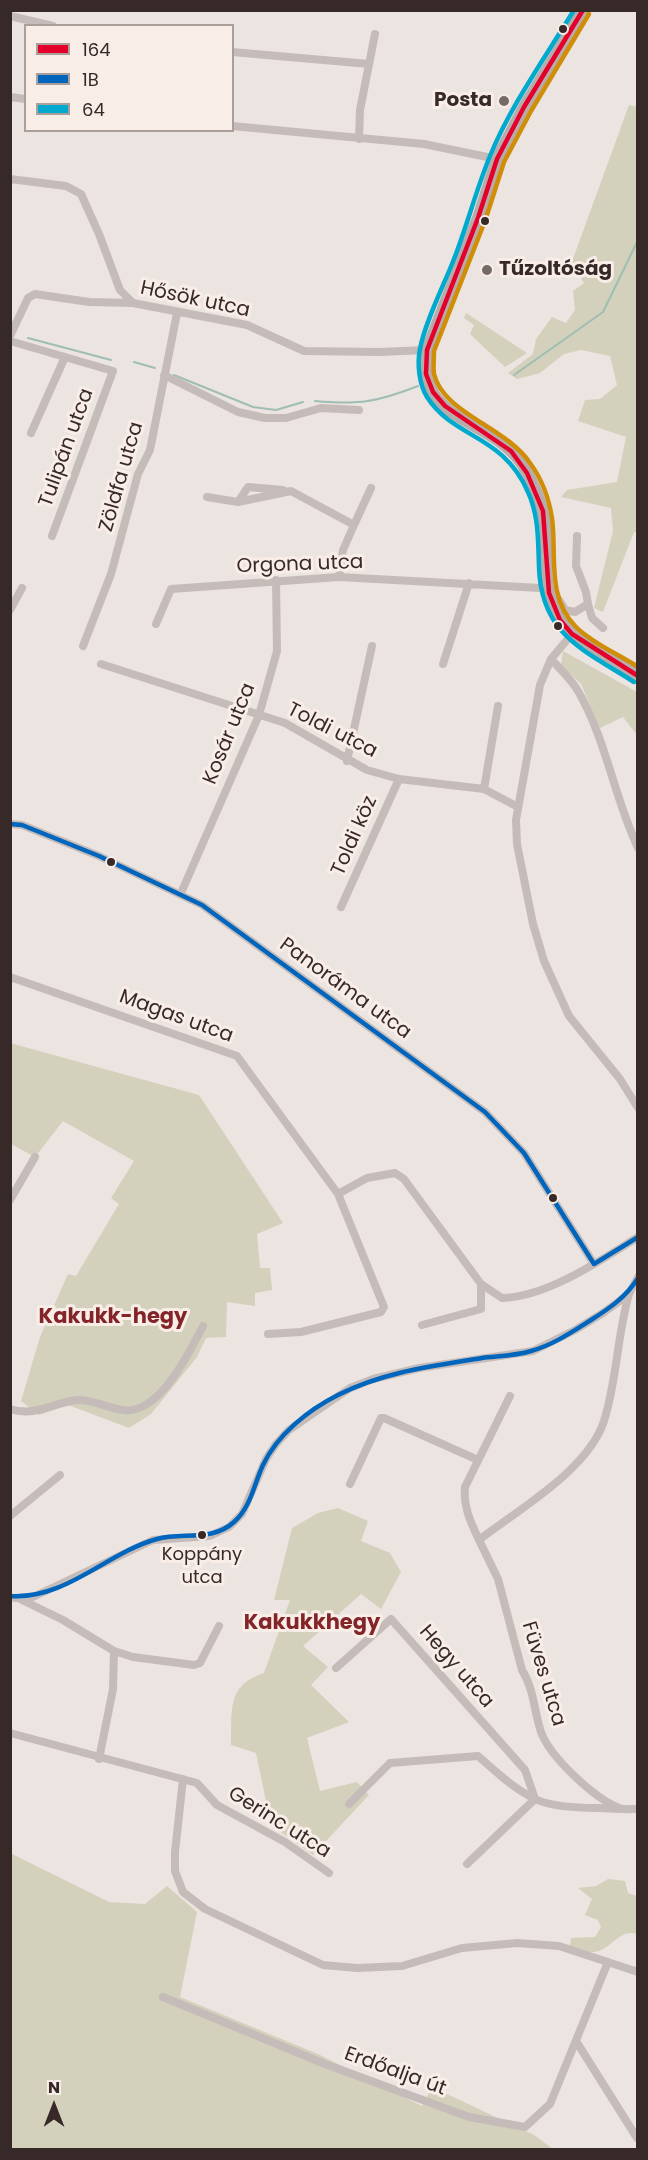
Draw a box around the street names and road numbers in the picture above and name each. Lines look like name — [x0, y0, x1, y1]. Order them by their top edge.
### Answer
street label: Hősök utca — [138, 277, 252, 323]
street label: Tulipán utca — [34, 385, 100, 511]
street label: Zöldfa utca — [95, 419, 149, 535]
street label: Orgona utca — [236, 551, 364, 579]
street label: Kosár utca — [199, 680, 261, 788]
street label: Toldi utca — [283, 698, 381, 764]
street label: Toldi köz — [327, 793, 383, 879]
street label: Panoráma utca — [274, 933, 416, 1045]
street label: Magas utca — [116, 985, 236, 1049]
street label: Füves utca — [516, 1619, 570, 1729]
street label: Hegy utca — [413, 1621, 499, 1713]
street label: Gerinc utca — [223, 1782, 335, 1864]
street label: Erdőalja út — [341, 2043, 449, 2101]

